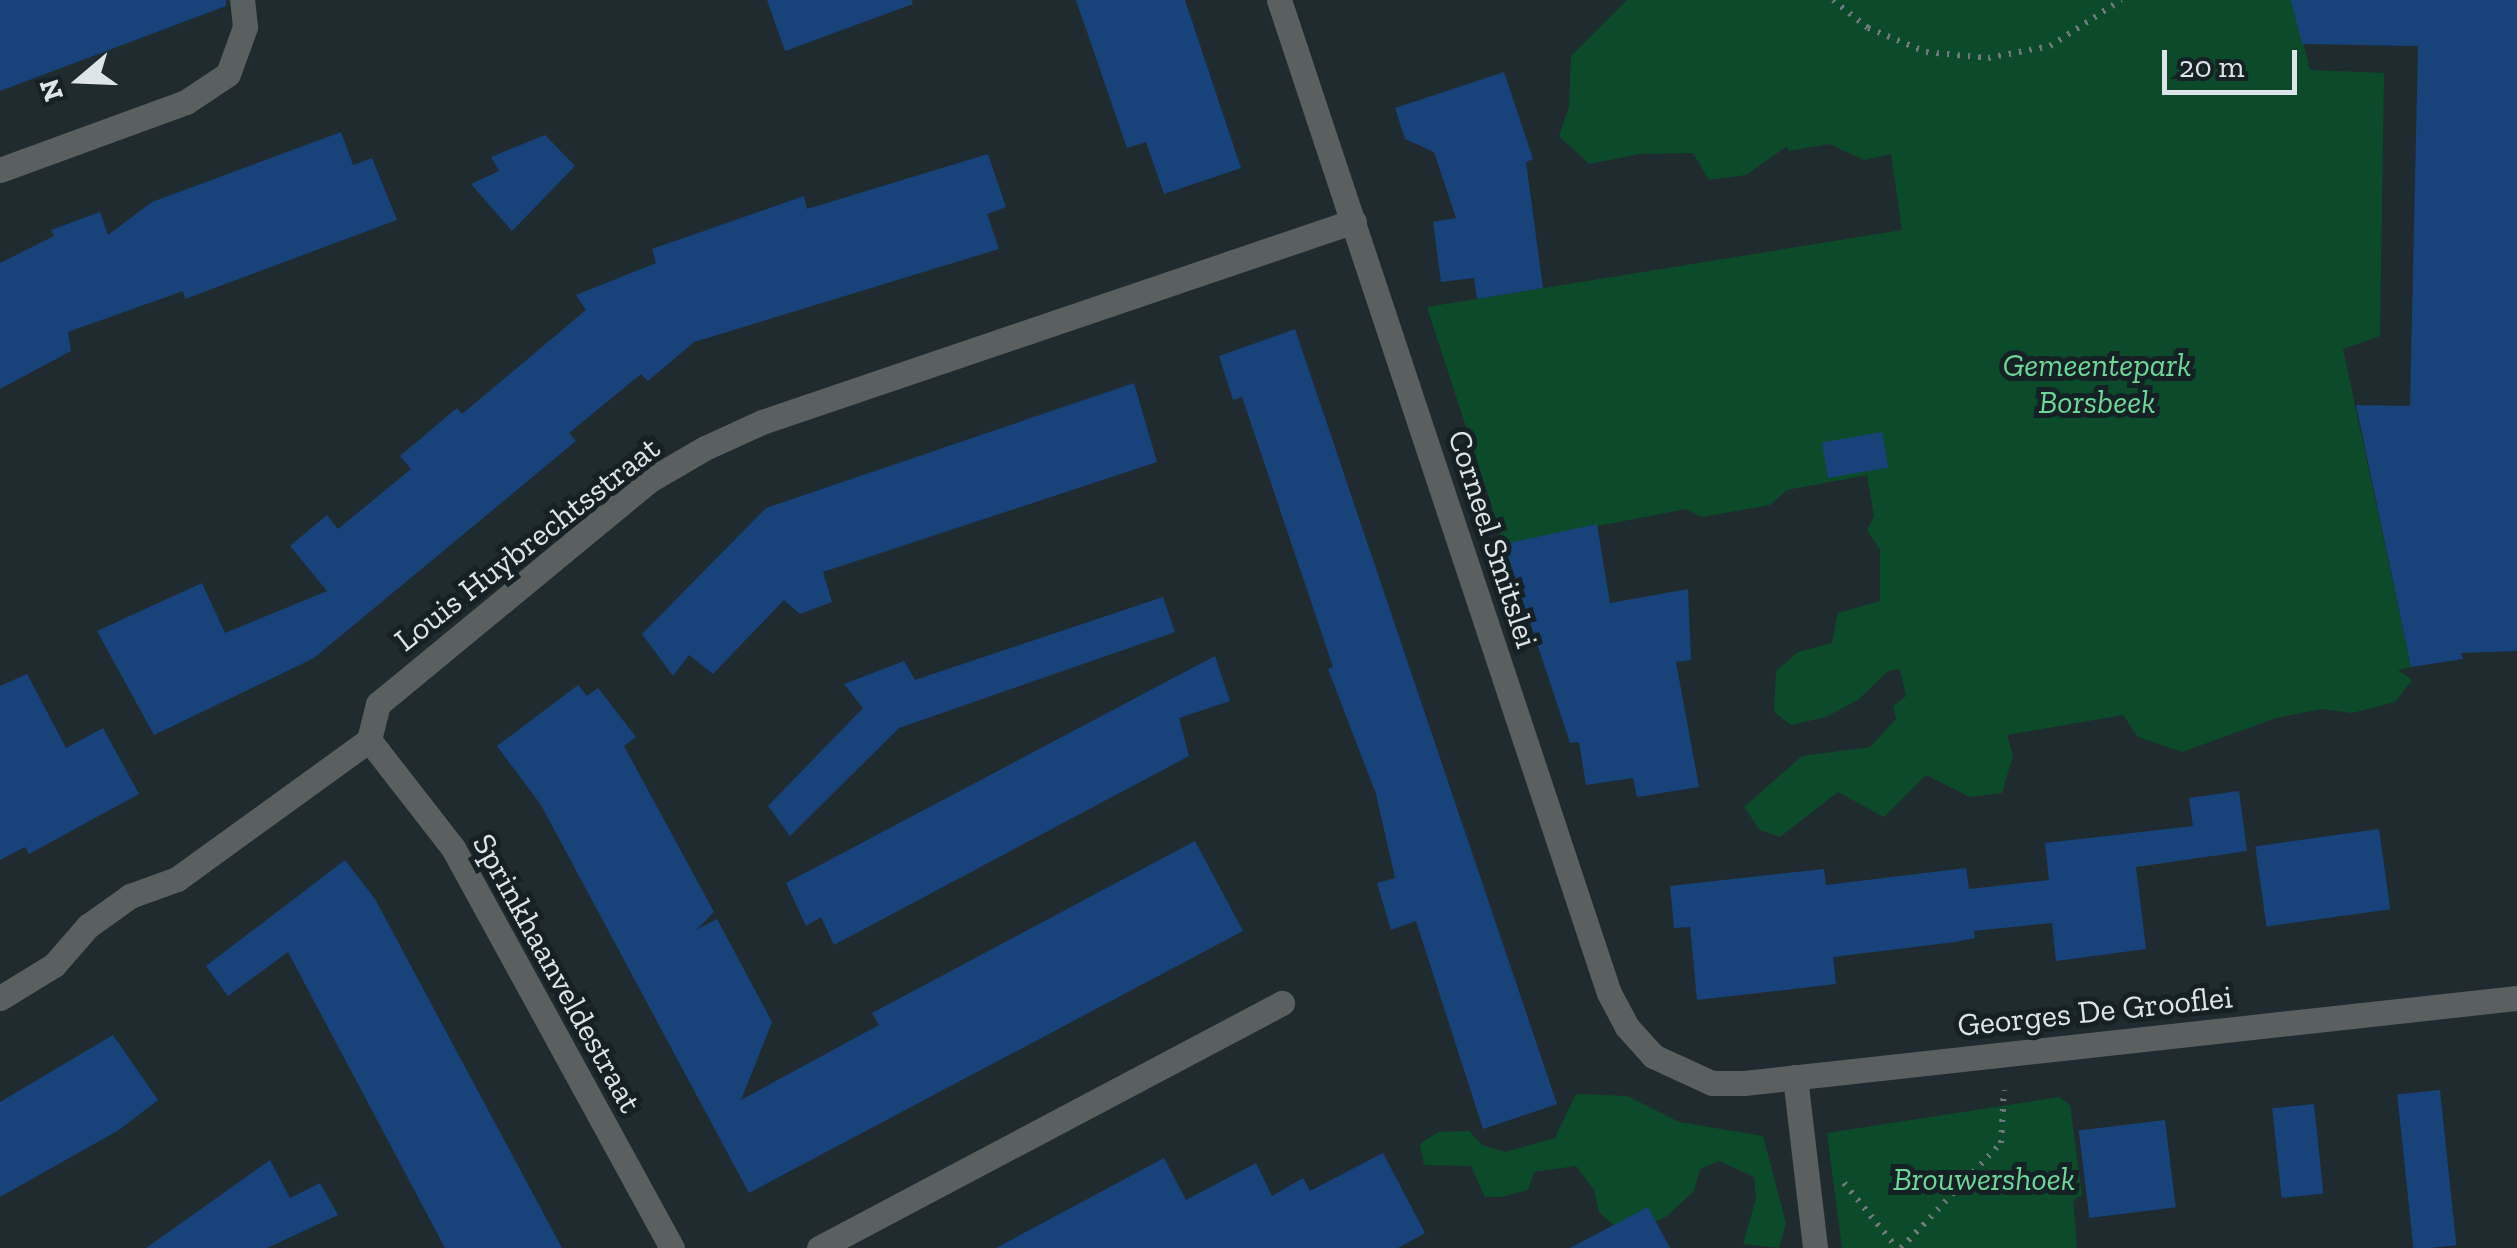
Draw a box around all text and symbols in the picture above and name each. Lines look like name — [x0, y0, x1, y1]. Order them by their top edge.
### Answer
north arrow — [30, 30, 130, 130]
scale bar — [2167, 30, 2302, 92]
text: 20 m — [2179, 49, 2244, 85]
text: N — [32, 74, 70, 105]
park label: Gemeentepark Borsbeek — [2003, 347, 2191, 422]
street label: Corneel Smitslei — [1440, 425, 1546, 653]
street label: Louis Huybrechtsstraat — [387, 429, 667, 659]
street label: Sprinkhaanveldestraat — [464, 827, 650, 1119]
street label: Georges De Grooflei — [1956, 977, 2234, 1045]
park label: Brouwershoek — [1893, 1160, 2075, 1198]

